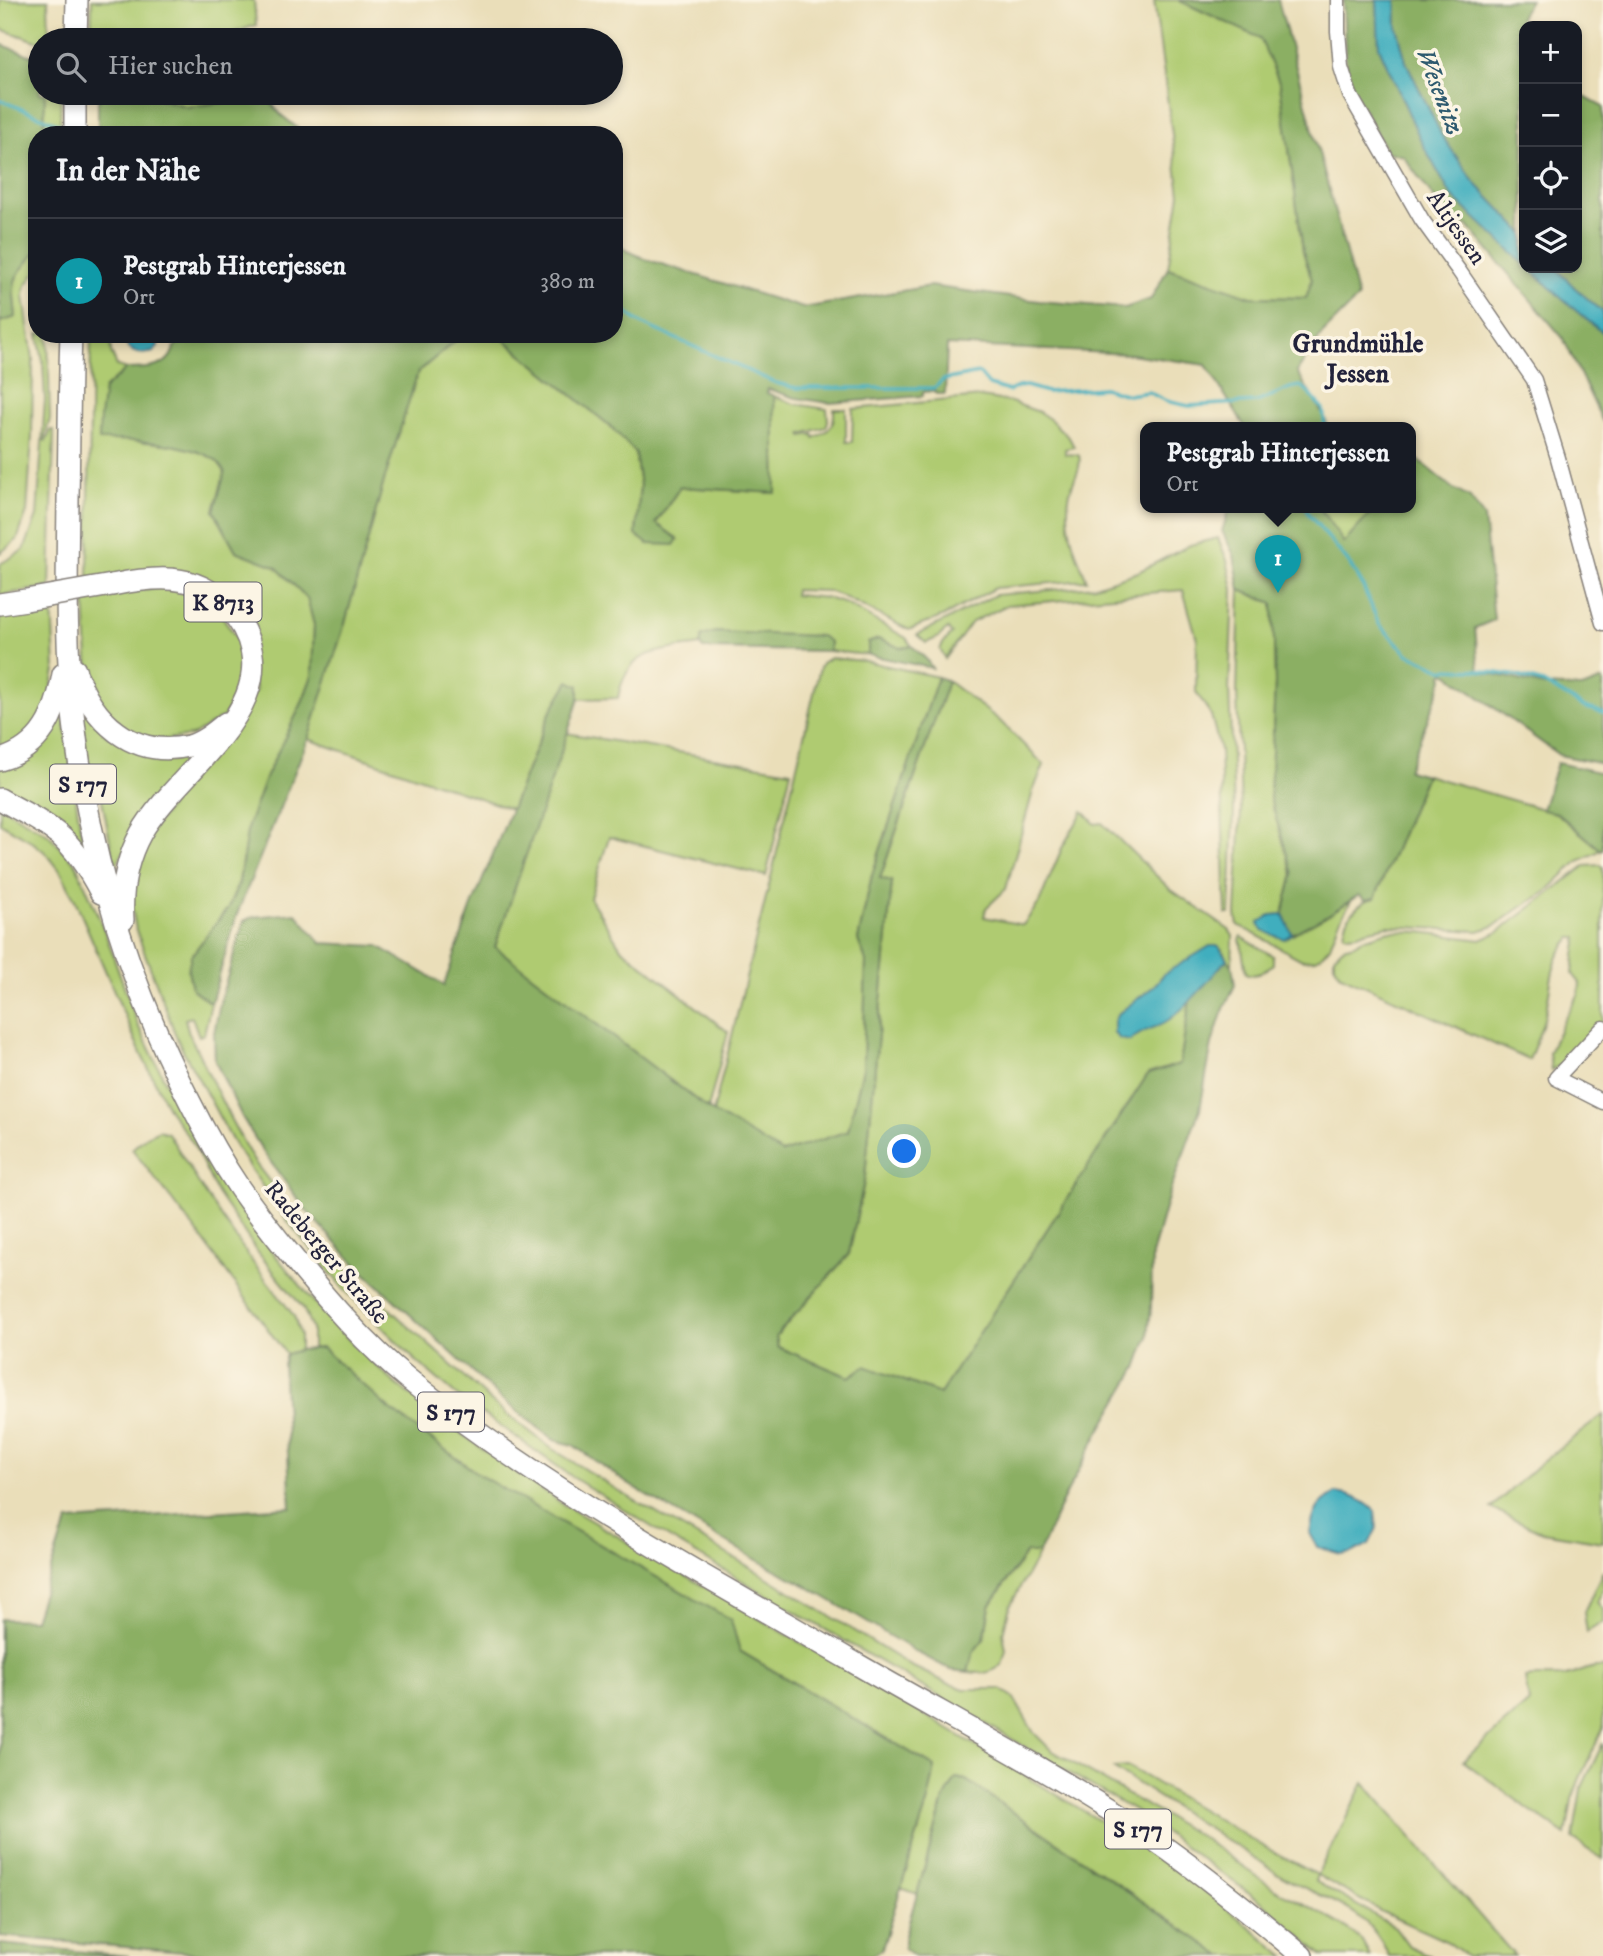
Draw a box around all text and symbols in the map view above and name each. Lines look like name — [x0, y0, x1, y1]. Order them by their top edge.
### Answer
map controls — [1519, 21, 1582, 273]
button: + — [1519, 21, 1582, 84]
search box — [28, 28, 623, 105]
water label: Wesenitz — [1408, 43, 1471, 140]
icon: search — [52, 48, 90, 86]
text: Hier suchen — [108, 50, 233, 83]
button: − — [1519, 84, 1582, 147]
button: locate — [1519, 147, 1582, 210]
text: In der Nähe — [56, 153, 200, 190]
street label: Altjessen — [1420, 184, 1493, 271]
button: layers — [1519, 210, 1582, 273]
text: Pestgrab Hinterjessen — [123, 250, 346, 283]
text: 1 — [75, 267, 83, 296]
text: 380 m — [540, 267, 595, 296]
text: Ort — [123, 283, 155, 312]
district label: Grundmühle Jessen — [1293, 328, 1424, 391]
popup — [1140, 422, 1416, 513]
text: Pestgrab Hinterjessen — [1166, 437, 1390, 470]
text: Ort — [1166, 470, 1199, 499]
pin: 1 — [1255, 535, 1301, 593]
road number: K 8713 — [184, 582, 262, 622]
road number: S 177 — [50, 764, 116, 804]
your location — [887, 1134, 921, 1168]
street label: Radeberger Straße — [258, 1175, 395, 1330]
road number: S 177 — [418, 1392, 484, 1432]
road number: S 177 — [1105, 1810, 1171, 1848]

